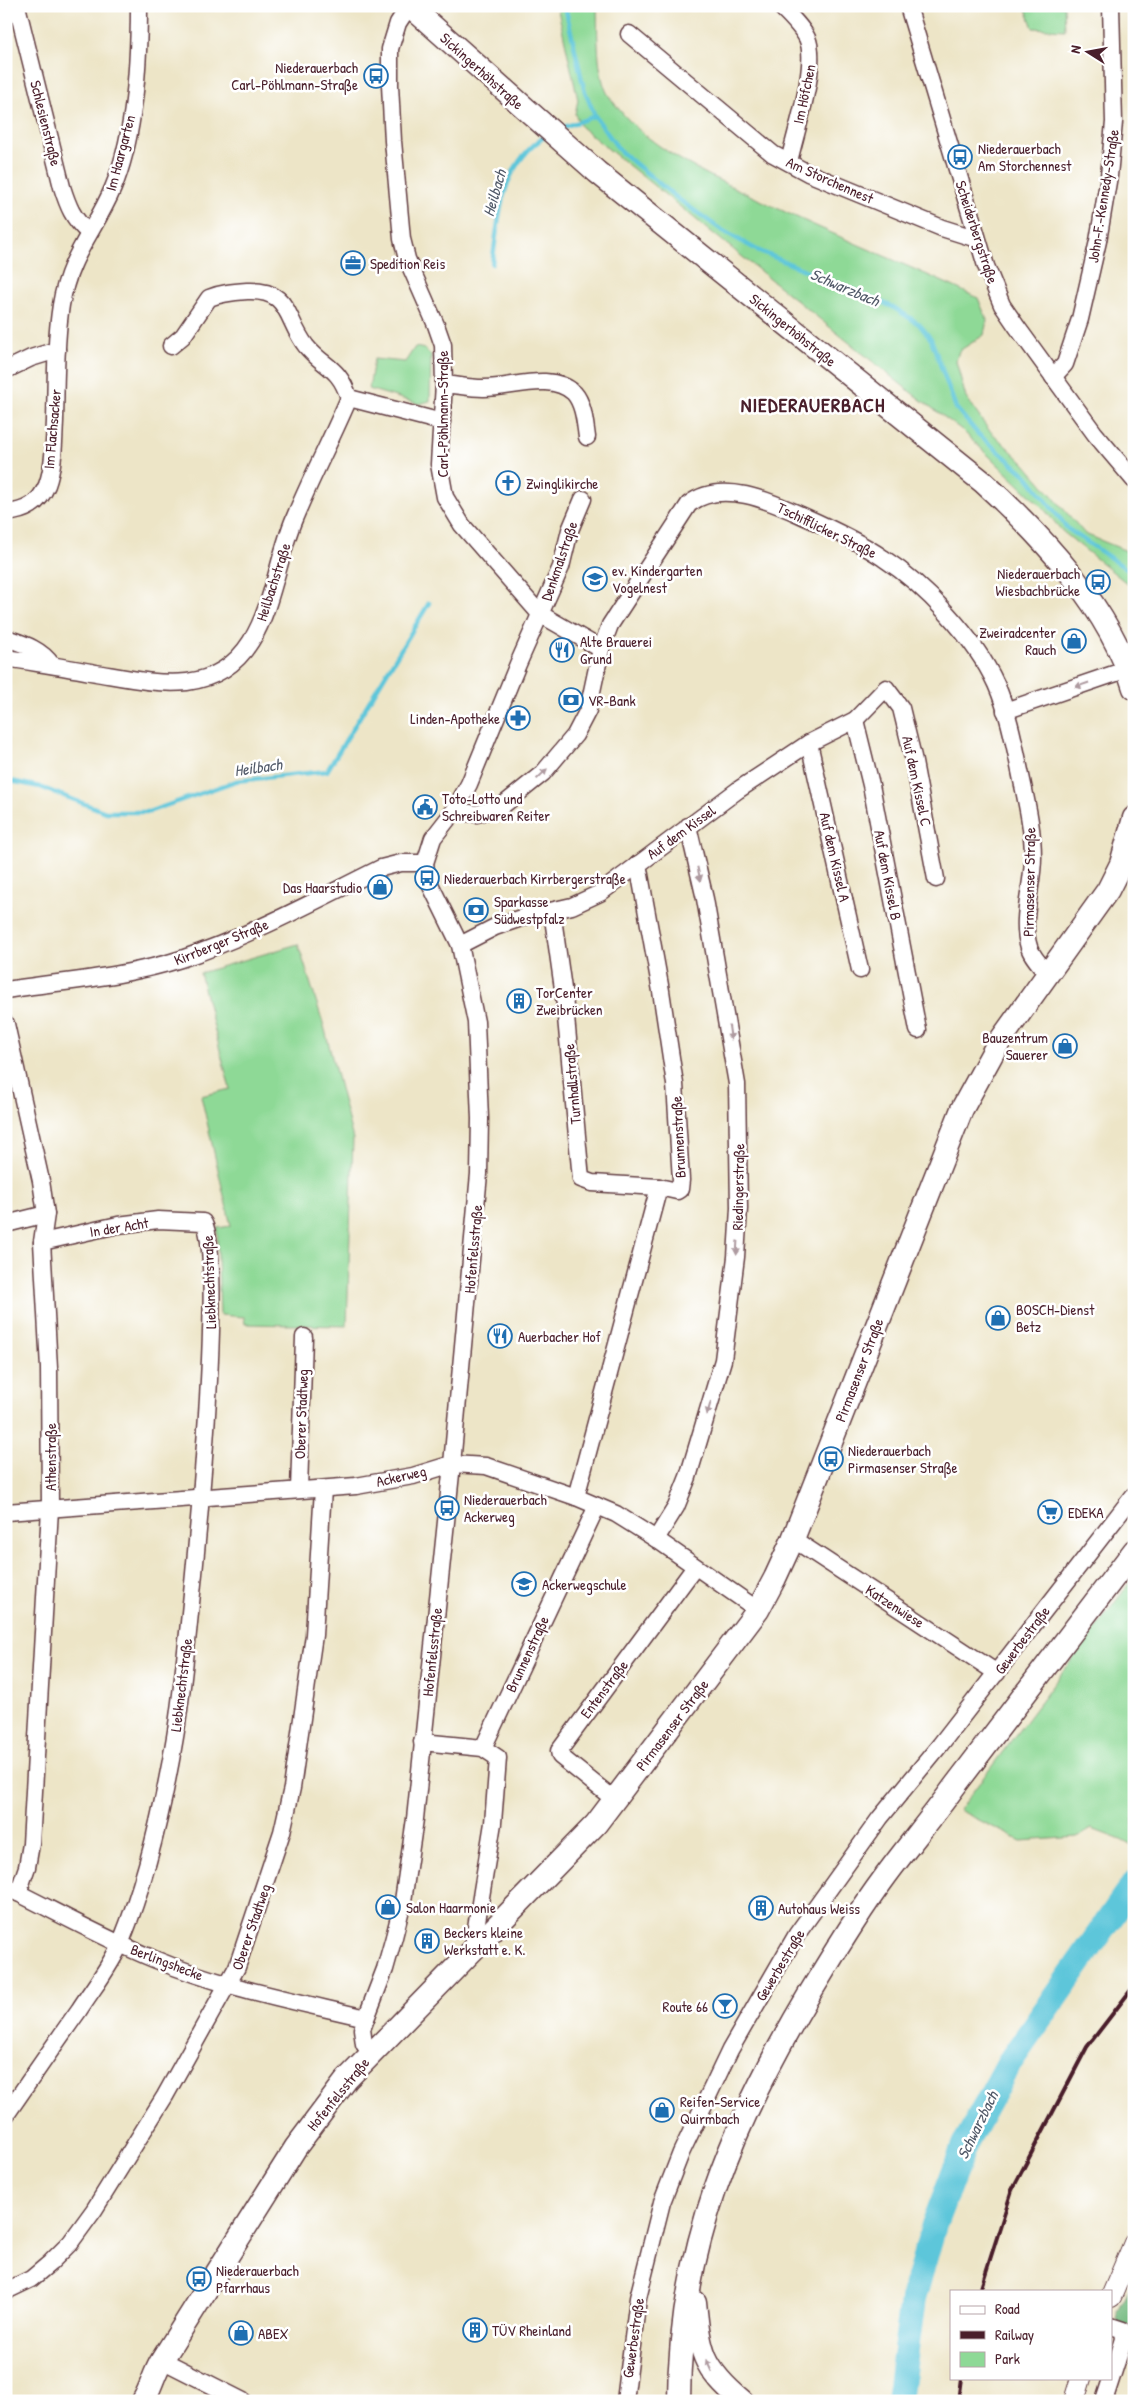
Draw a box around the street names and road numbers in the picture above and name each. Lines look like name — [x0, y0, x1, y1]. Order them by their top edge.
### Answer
street label: Sickingerhöhstraße — [436, 28, 528, 114]
street label: Im Höfchen — [787, 62, 821, 126]
street label: Schlesienstraße — [25, 78, 67, 168]
street label: Im Haargarten — [100, 112, 140, 193]
street label: John-F.-Kennedy-Straße — [1082, 128, 1124, 264]
street label: Am Storchennest — [783, 151, 878, 209]
street label: Scheiderbergstraße — [950, 178, 1004, 286]
street label: Sickingerhöhstraße — [745, 288, 841, 372]
street label: Carl-Pöhlmann-Straße — [432, 351, 453, 477]
street label: Im Flachsacker — [38, 388, 66, 470]
street label: Tschifflicker Straße — [774, 497, 880, 563]
street label: Denkmalstraße — [536, 518, 582, 604]
street label: Heilbachstraße — [250, 540, 296, 624]
street label: Auf dem Kissel C — [897, 734, 937, 828]
street label: Auf dem Kissel — [642, 800, 720, 864]
street label: Auf dem Kissel A — [815, 810, 856, 904]
street label: Pirmasenser Straße — [1018, 827, 1040, 937]
street label: Auf dem Kissel B — [869, 828, 907, 922]
street label: Kirrberger Straße — [171, 913, 271, 970]
street label: Turnhallstraße — [558, 1043, 586, 1125]
street label: Brunnenstraße — [665, 1095, 691, 1179]
street label: Riedingerstraße — [727, 1143, 749, 1231]
street label: Hofenfelsstraße — [459, 1204, 487, 1294]
street label: In der Acht — [88, 1212, 151, 1242]
street label: Liebknechtstraße — [197, 1235, 221, 1329]
street label: Pirmasenser Straße — [830, 1315, 888, 1425]
street label: Oberer Stadtweg — [289, 1368, 313, 1459]
street label: Athenstraße — [40, 1423, 61, 1491]
street label: Ackerweg — [374, 1460, 428, 1492]
street label: Katzenwiese — [862, 1579, 928, 1633]
street label: Gewerbestraße — [989, 1602, 1055, 1678]
street label: Hofenfelsstraße — [417, 1607, 447, 1697]
street label: Brunnenstraße — [500, 1612, 554, 1696]
street label: Liebknechtstraße — [165, 1637, 197, 1733]
street label: Entenstraße — [575, 1656, 633, 1722]
street label: Pirmasenser Straße — [631, 1675, 713, 1775]
street label: Oberer Stadtweg — [226, 1881, 276, 1973]
street label: Gewerbestraße — [750, 1925, 810, 2005]
street label: Berlingshecke — [128, 1939, 206, 1985]
street label: Hofenfelsstraße — [302, 2053, 374, 2135]
street label: Gewerbestraße — [617, 2297, 649, 2379]

